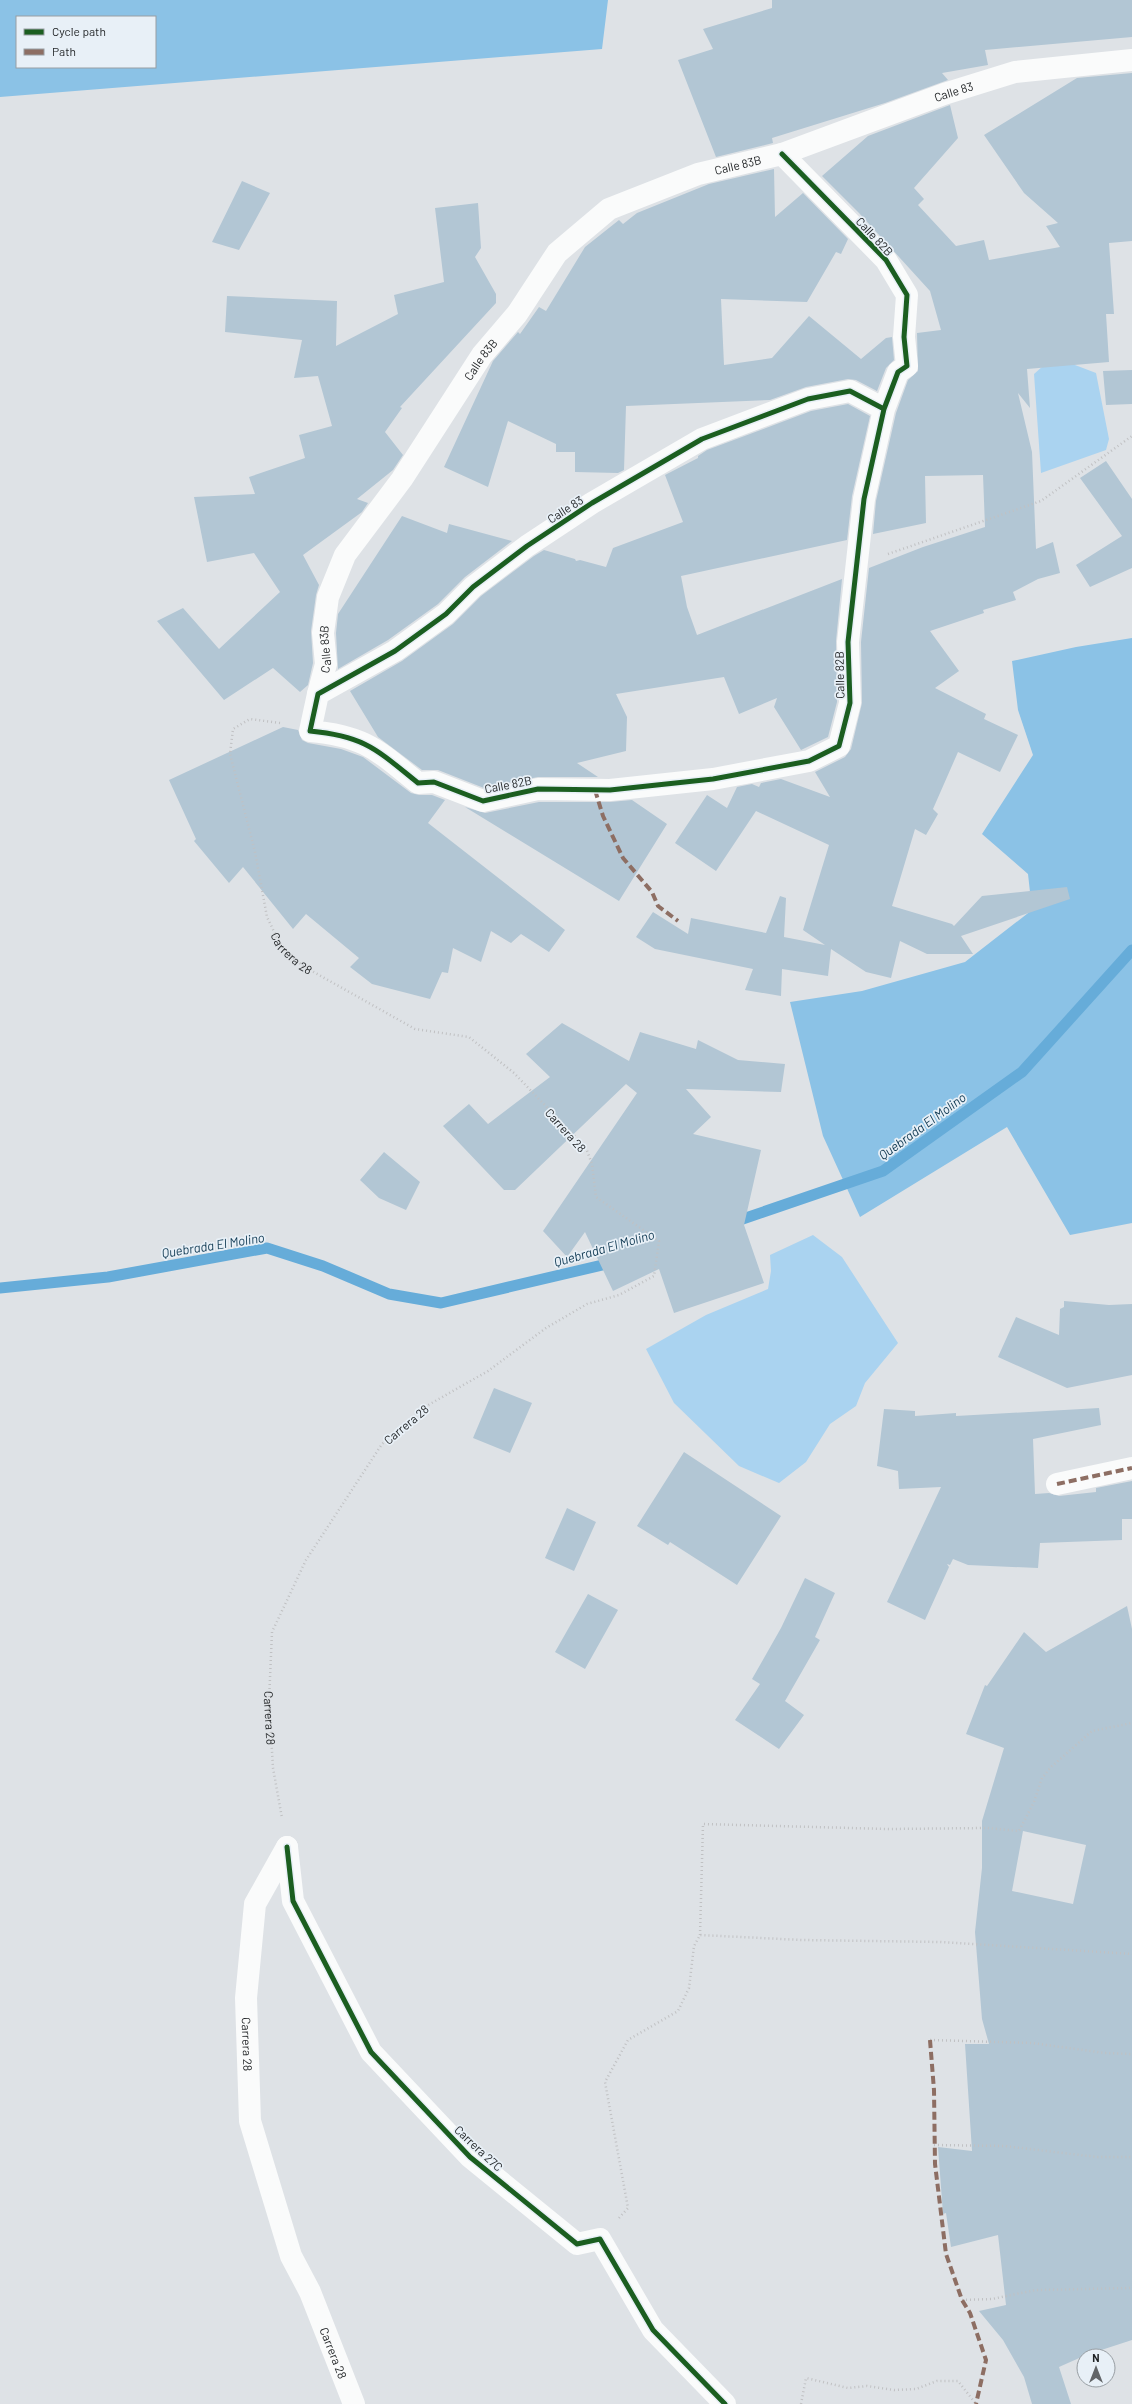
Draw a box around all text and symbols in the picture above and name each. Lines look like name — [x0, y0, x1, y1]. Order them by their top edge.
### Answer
legend — [16, 16, 156, 68]
text: Cycle path — [52, 24, 106, 38]
text: Path — [52, 44, 76, 58]
street label: Calle 83 — [932, 78, 975, 104]
street label: Calle 83B — [713, 152, 763, 177]
street label: Calle 82B — [854, 214, 896, 258]
street label: Calle 83B — [461, 336, 500, 383]
street label: Calle 83 — [544, 492, 586, 526]
street label: Calle 83B — [316, 624, 333, 674]
street label: Calle 82B — [832, 651, 846, 699]
street label: Calle 82B — [483, 773, 533, 795]
street label: Carrera 28 — [268, 930, 315, 977]
water label: Quebrada El Molino — [875, 1089, 969, 1163]
street label: Carrera 28 — [543, 1105, 589, 1155]
water label: Quebrada El Molino — [552, 1226, 656, 1270]
water label: Quebrada El Molino — [160, 1229, 266, 1261]
street label: Carrera 28 — [381, 1401, 431, 1447]
street label: Carrera 28 — [262, 1691, 279, 1745]
street label: Carrera 28 — [240, 2017, 255, 2071]
street label: Carrera 27C — [452, 2122, 506, 2174]
street label: Carrera 28 — [317, 2325, 350, 2381]
north arrow — [1076, 2348, 1116, 2388]
text: N — [1092, 2351, 1100, 2364]

